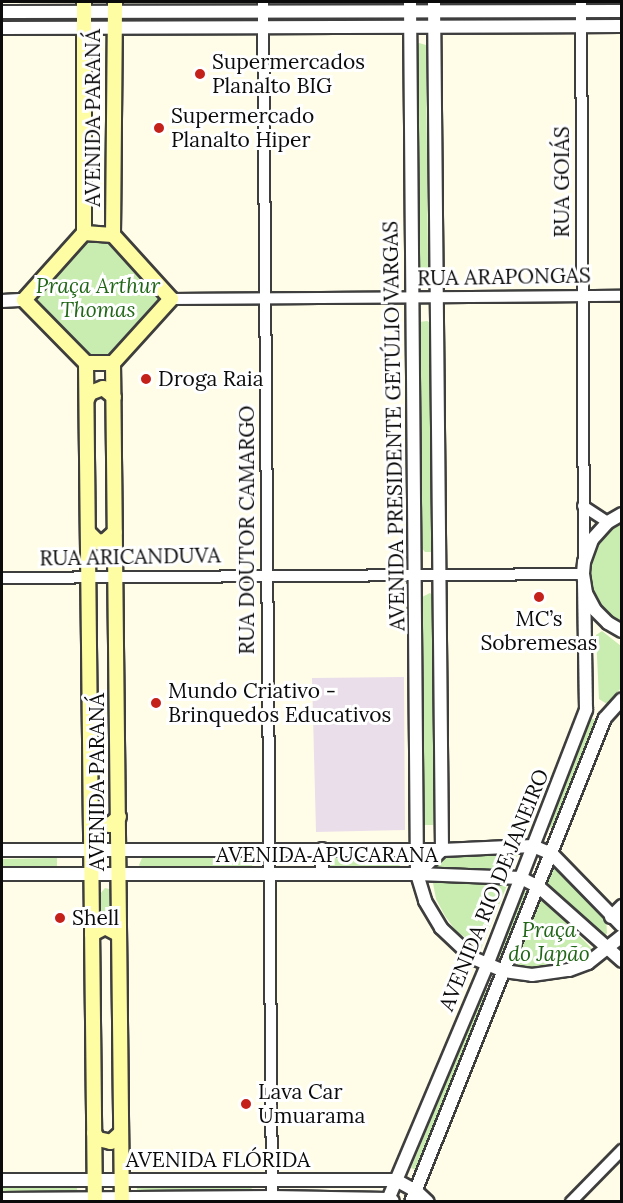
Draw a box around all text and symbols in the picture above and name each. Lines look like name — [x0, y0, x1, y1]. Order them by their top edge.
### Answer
street label: AVENIDA PARANÁ — [80, 29, 106, 207]
place label: Supermercados Planalto BIG — [212, 49, 365, 99]
marker: Supermercados Planalto BIG — [193, 67, 207, 81]
place label: Supermercado Planalto Hiper — [171, 103, 314, 153]
marker: Supermercado Planalto Hiper — [152, 121, 166, 135]
street label: RUA GOIÁS — [549, 126, 575, 238]
street label: AVENIDA PRESIDENTE GETÚLIO VARGAS — [378, 221, 410, 631]
street label: RUA ARAPONGAS — [417, 263, 591, 291]
park label: Praça Arthur Thomas — [36, 273, 160, 323]
place label: Droga Raia — [158, 366, 264, 392]
marker: Droga Raia — [139, 372, 153, 386]
street label: RUA DOUTOR CAMARGO — [234, 405, 260, 655]
street label: RUA ARICANDUVA — [39, 543, 221, 571]
marker: MC’s Sobremesas — [532, 590, 546, 604]
place label: MC’s Sobremesas — [480, 606, 598, 656]
place label: Mundo Criativo - Brinquedos Educativos — [168, 678, 391, 728]
street label: AVENIDA PARANÁ — [84, 693, 110, 871]
marker: Mundo Criativo - Brinquedos Educativos — [149, 696, 163, 710]
street label: AVENIDA RIO DE JANEIRO — [434, 765, 554, 1015]
street label: AVENIDA APUCARANA — [216, 842, 438, 868]
place label: Shell — [72, 905, 119, 931]
marker: Shell — [53, 911, 67, 925]
park label: Praça do Japão — [508, 917, 590, 967]
place label: Lava Car Umuarama — [258, 1079, 365, 1129]
marker: Lava Car Umuarama — [239, 1097, 253, 1111]
street label: AVENIDA FLÓRIDA — [126, 1147, 310, 1173]

